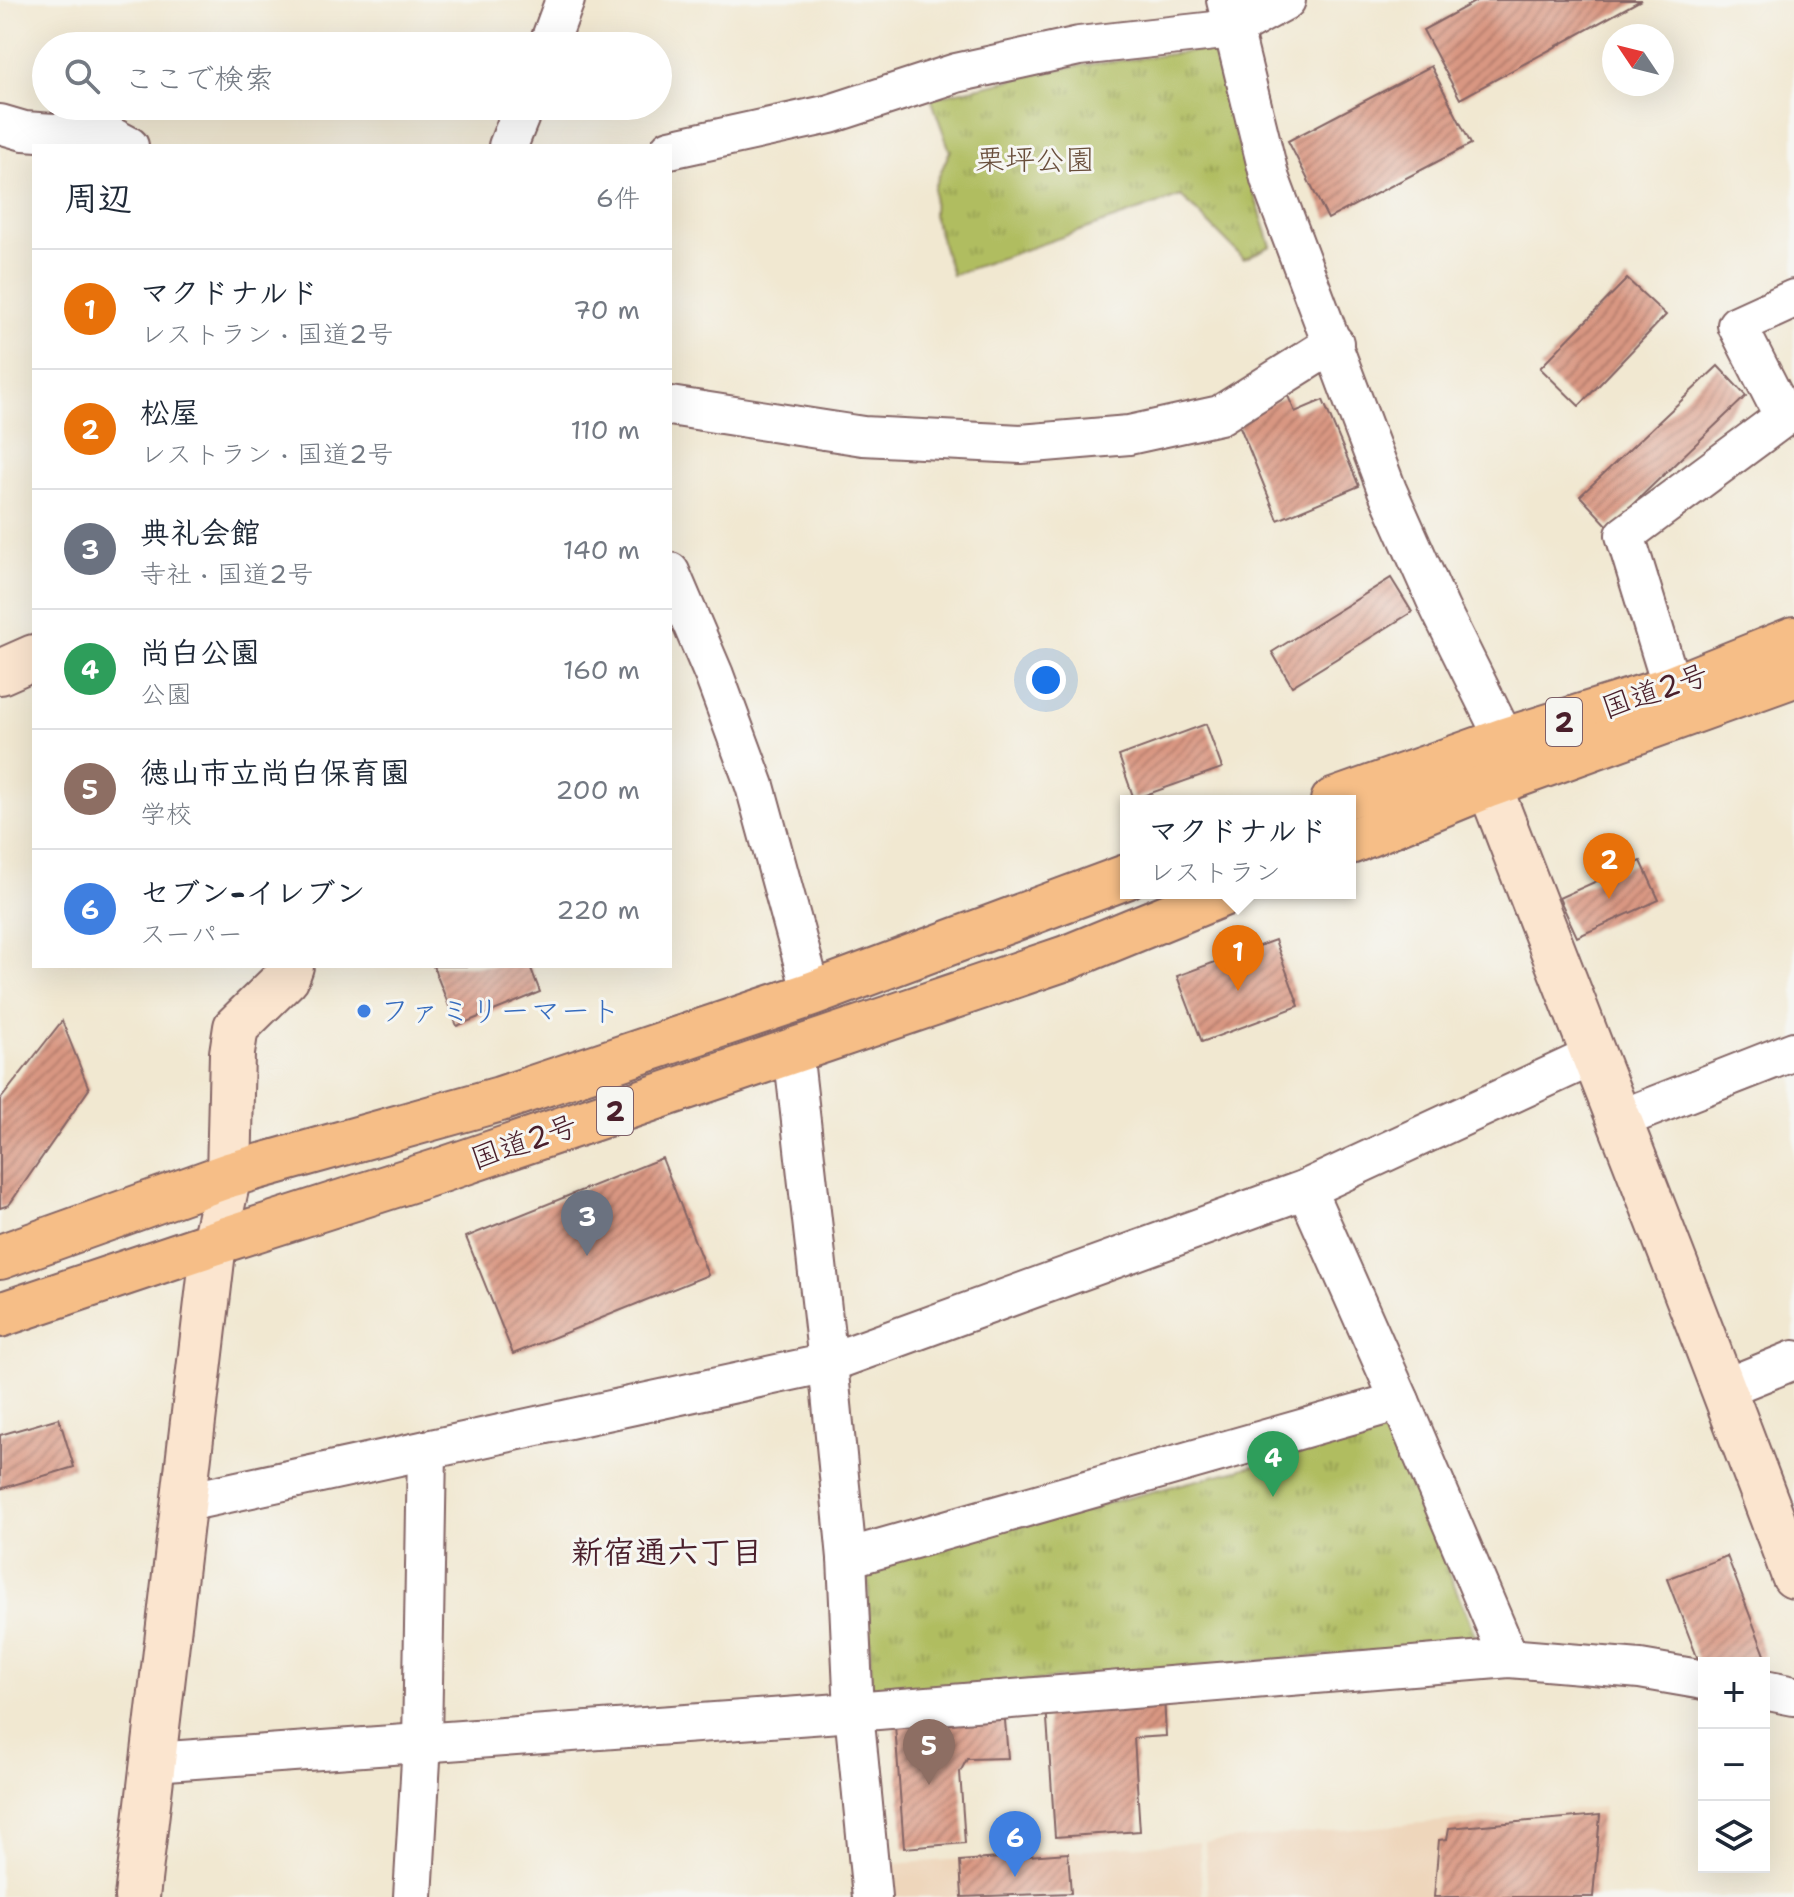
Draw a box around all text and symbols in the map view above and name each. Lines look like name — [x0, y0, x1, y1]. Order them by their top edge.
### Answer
north arrow — [1602, 24, 1674, 96]
search box — [32, 32, 672, 120]
icon: search — [60, 54, 104, 98]
text: ここで検索 — [124, 58, 274, 99]
park label: 栗坪公園 — [975, 139, 1095, 180]
text: 周辺 — [64, 175, 132, 221]
text: 6件 — [596, 180, 640, 215]
text: マクドナルド — [140, 272, 319, 313]
text: 1 — [84, 292, 96, 327]
text: 70 m — [573, 292, 640, 327]
text: レストラン · 国道2号 — [140, 316, 393, 351]
text: 松屋 — [140, 392, 200, 433]
text: 2 — [81, 412, 99, 447]
text: 110 m — [570, 412, 640, 447]
text: レストラン · 国道2号 — [140, 436, 393, 471]
text: 典礼会館 — [140, 512, 260, 553]
text: 3 — [81, 532, 99, 567]
text: 140 m — [563, 532, 640, 567]
text: 寺社 · 国道2号 — [140, 556, 313, 591]
text: 尚白公園 — [140, 632, 260, 673]
text: 4 — [81, 652, 99, 687]
text: 160 m — [563, 652, 640, 687]
street label: 国道2号 — [1596, 653, 1714, 728]
your location — [1026, 660, 1066, 700]
text: 公園 — [140, 676, 192, 711]
road number: 2 — [1546, 698, 1582, 746]
text: 徳山市立尚白保育園 — [140, 752, 410, 793]
text: 5 — [82, 772, 98, 807]
text: 200 m — [555, 772, 640, 807]
popup — [1120, 795, 1356, 899]
text: 学校 — [140, 796, 192, 831]
text: マクドナルド — [1149, 810, 1327, 851]
pin: 2 — [1583, 833, 1635, 899]
text: レストラン — [1149, 854, 1281, 889]
text: セブン-イレブン — [140, 872, 366, 913]
text: 6 — [81, 892, 99, 927]
text: 220 m — [556, 892, 640, 927]
text: スーパー — [140, 916, 243, 951]
pin: 1 — [1212, 925, 1264, 991]
place label: ファミリーマート — [380, 990, 621, 1031]
marker: ファミリーマート — [355, 1002, 373, 1020]
road number: 2 — [597, 1087, 633, 1135]
street label: 国道2号 — [465, 1104, 583, 1179]
pin: 3 — [561, 1190, 613, 1256]
pin: 4 — [1247, 1431, 1299, 1497]
district label: 新宿通六丁目 — [571, 1530, 763, 1573]
map controls — [1698, 1657, 1770, 1873]
button: + — [1698, 1657, 1770, 1729]
pin: 5 — [903, 1719, 955, 1785]
button: − — [1698, 1729, 1770, 1801]
button: layers — [1698, 1801, 1770, 1873]
pin: 6 — [989, 1811, 1041, 1877]

